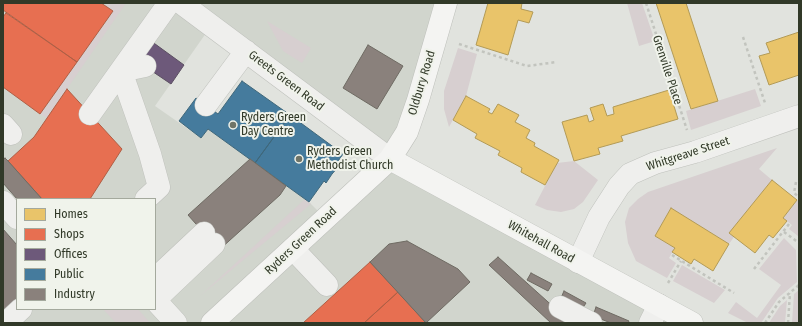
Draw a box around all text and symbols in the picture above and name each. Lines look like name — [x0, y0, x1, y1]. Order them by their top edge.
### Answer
street label: Grenville Place — [649, 33, 685, 107]
street label: Greets Green Road — [245, 48, 327, 114]
street label: Oldbury Road — [405, 49, 439, 117]
place label: Ryders Green Day Centre — [241, 111, 306, 139]
marker: Ryders Green Day Centre — [228, 120, 238, 130]
street label: Whitgreave Street — [645, 134, 731, 174]
place label: Ryders Green Methodist Church — [307, 145, 393, 173]
marker: Ryders Green Methodist Church — [294, 154, 304, 164]
legend — [16, 198, 156, 310]
street label: Ryders Green Road — [262, 204, 340, 278]
text: Homes — [54, 207, 88, 221]
street label: Whitehall Road — [505, 218, 577, 266]
text: Shops — [54, 227, 84, 241]
text: Offices — [54, 247, 87, 261]
text: Public — [54, 267, 84, 281]
text: Industry — [54, 287, 95, 301]

